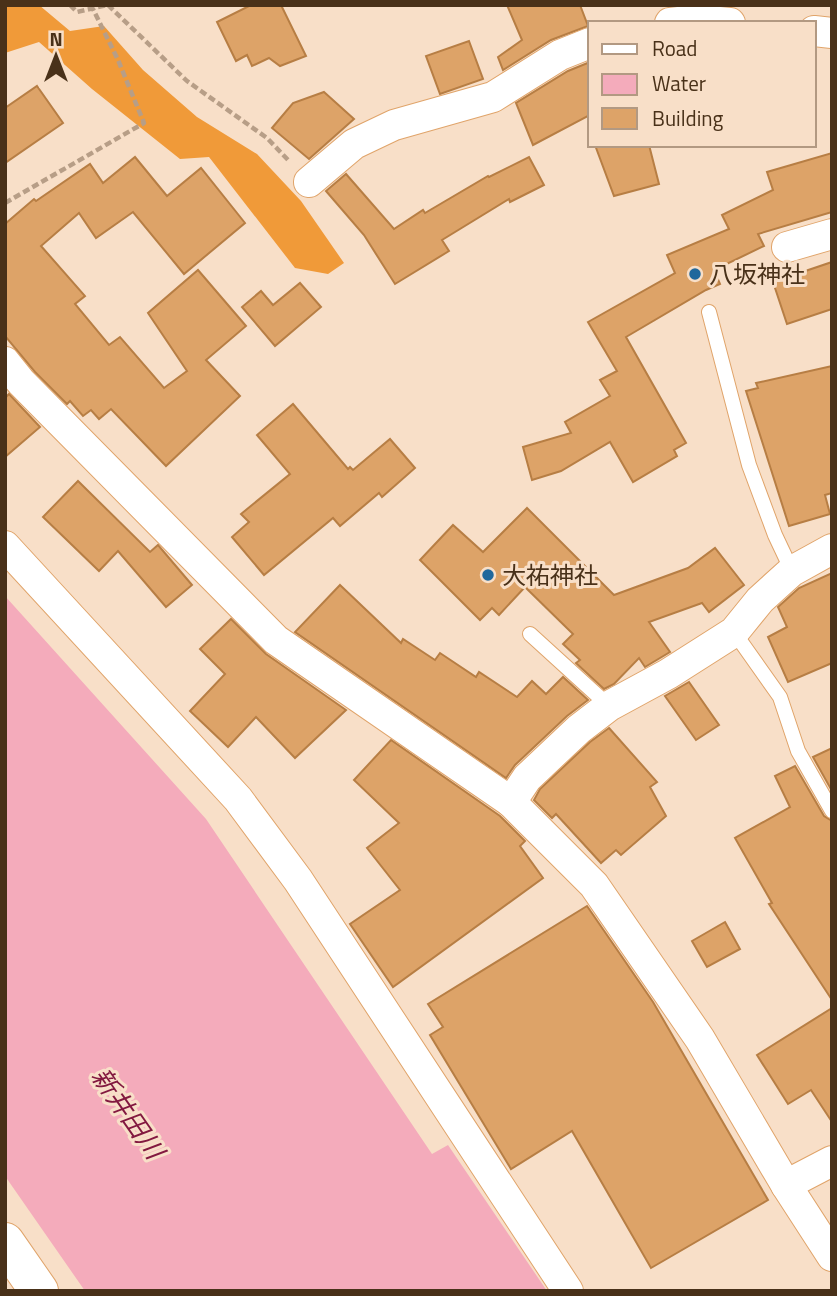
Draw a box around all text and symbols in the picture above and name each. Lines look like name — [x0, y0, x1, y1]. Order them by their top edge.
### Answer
north arrow — [21, 21, 91, 91]
legend — [588, 21, 816, 147]
text: N — [49, 24, 63, 53]
text: Road — [652, 32, 697, 64]
text: Water — [652, 67, 706, 99]
text: Building — [652, 102, 724, 134]
place label: 八坂神社 — [709, 256, 805, 292]
marker: 八坂神社 — [687, 266, 703, 282]
place label: 大祐神社 — [502, 557, 598, 593]
marker: 大祐神社 — [480, 567, 496, 583]
water label: 新井田川 — [82, 1059, 176, 1169]

